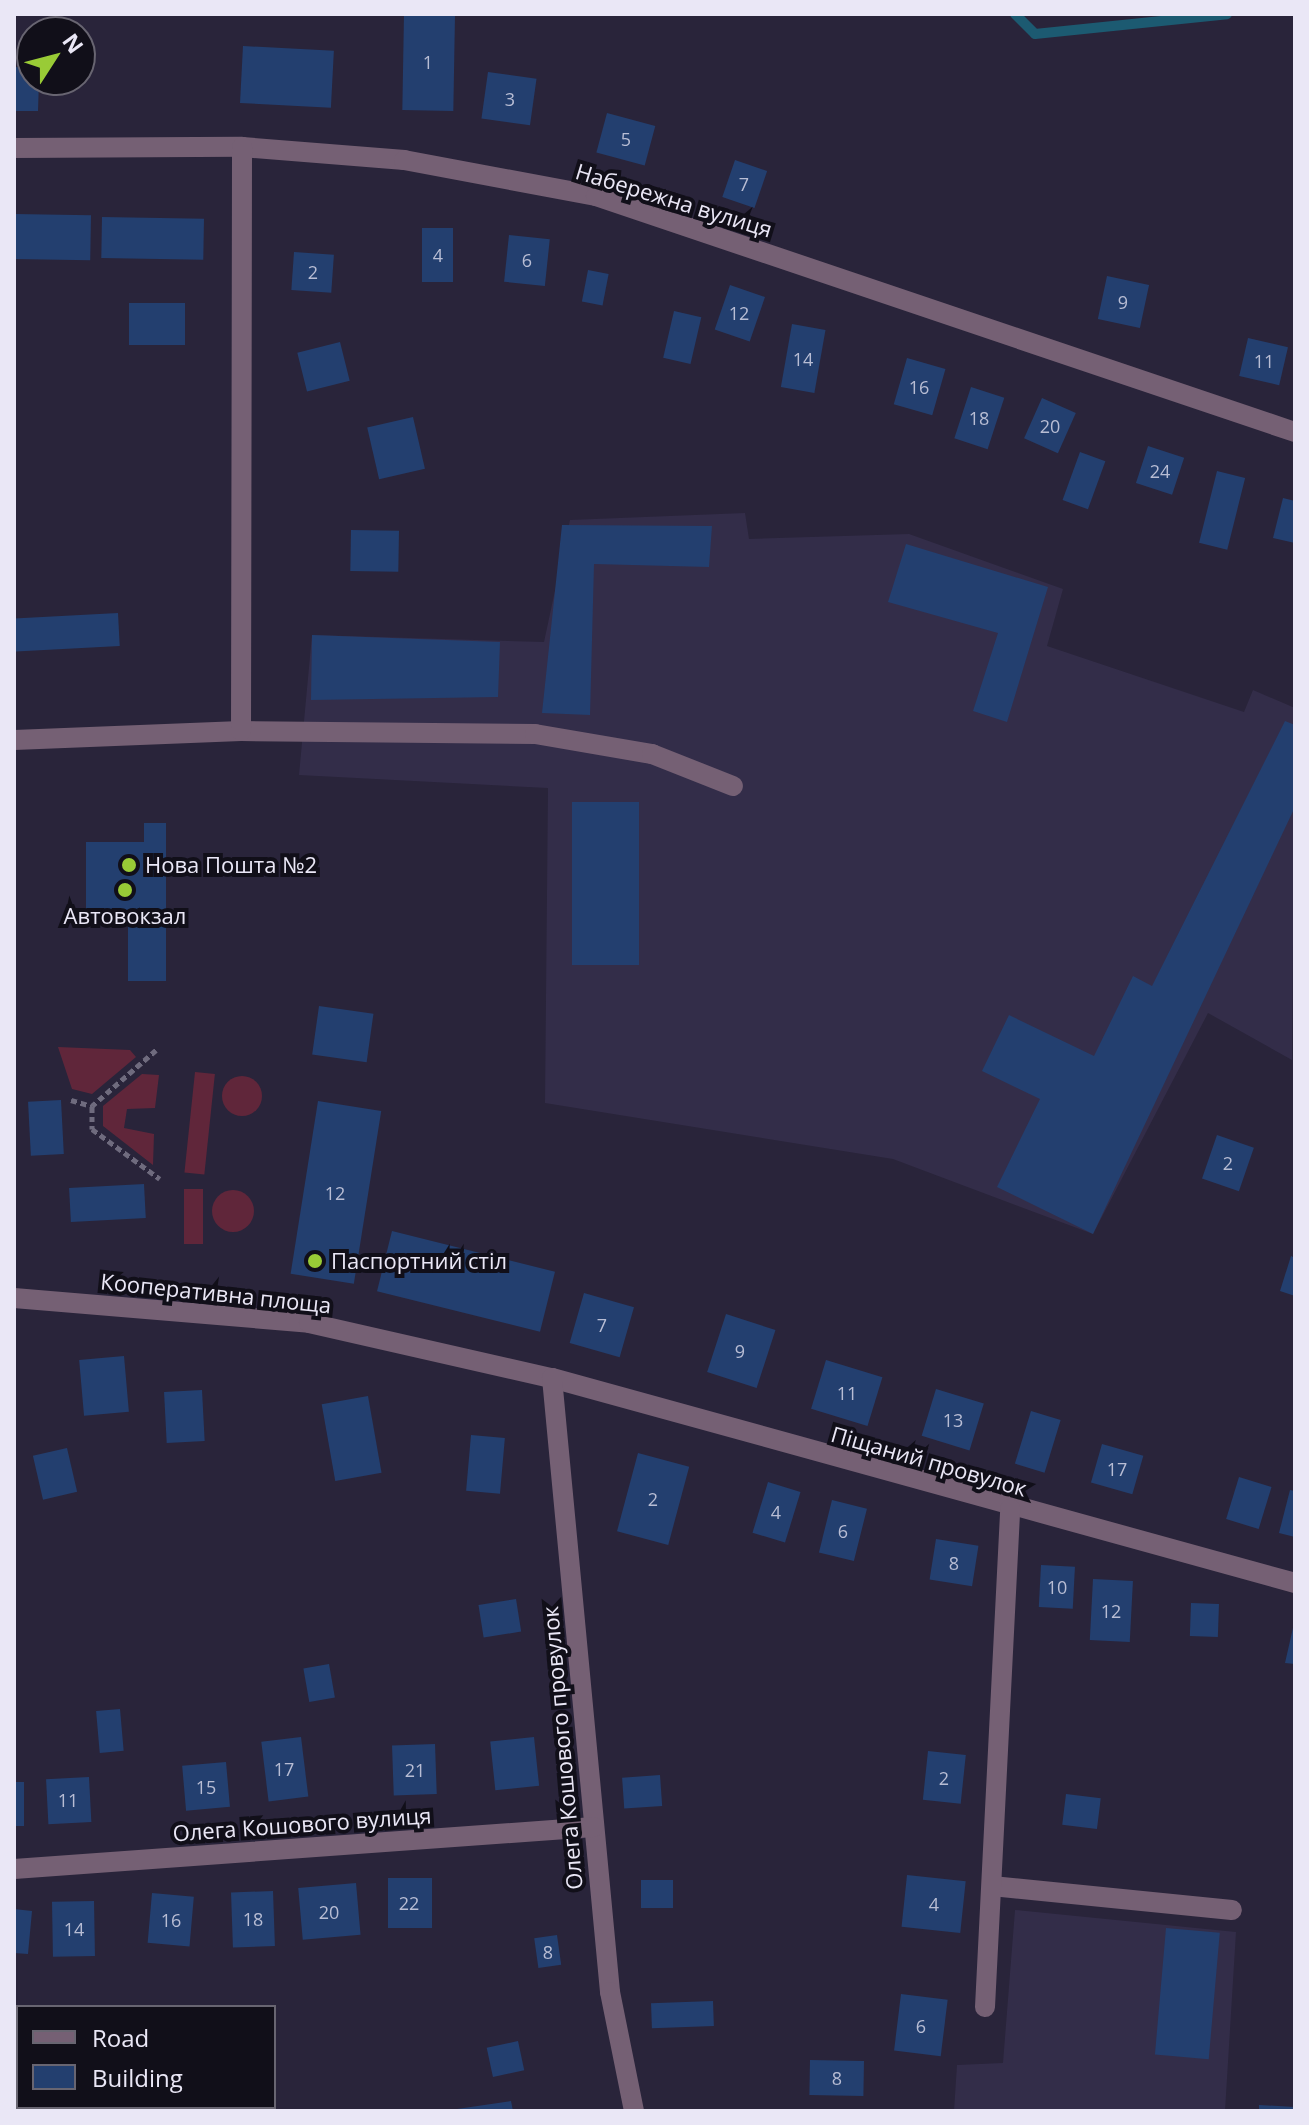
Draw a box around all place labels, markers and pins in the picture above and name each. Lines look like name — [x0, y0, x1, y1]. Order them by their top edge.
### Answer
place label: Нова Пошта №2 — [145, 852, 317, 878]
marker: Нова Пошта №2 — [120, 856, 138, 874]
marker: Автовокзал — [116, 881, 134, 899]
place label: Автовокзал — [64, 903, 186, 929]
place label: Паспортний стіл — [331, 1248, 507, 1274]
marker: Паспортний стіл — [306, 1252, 324, 1270]

